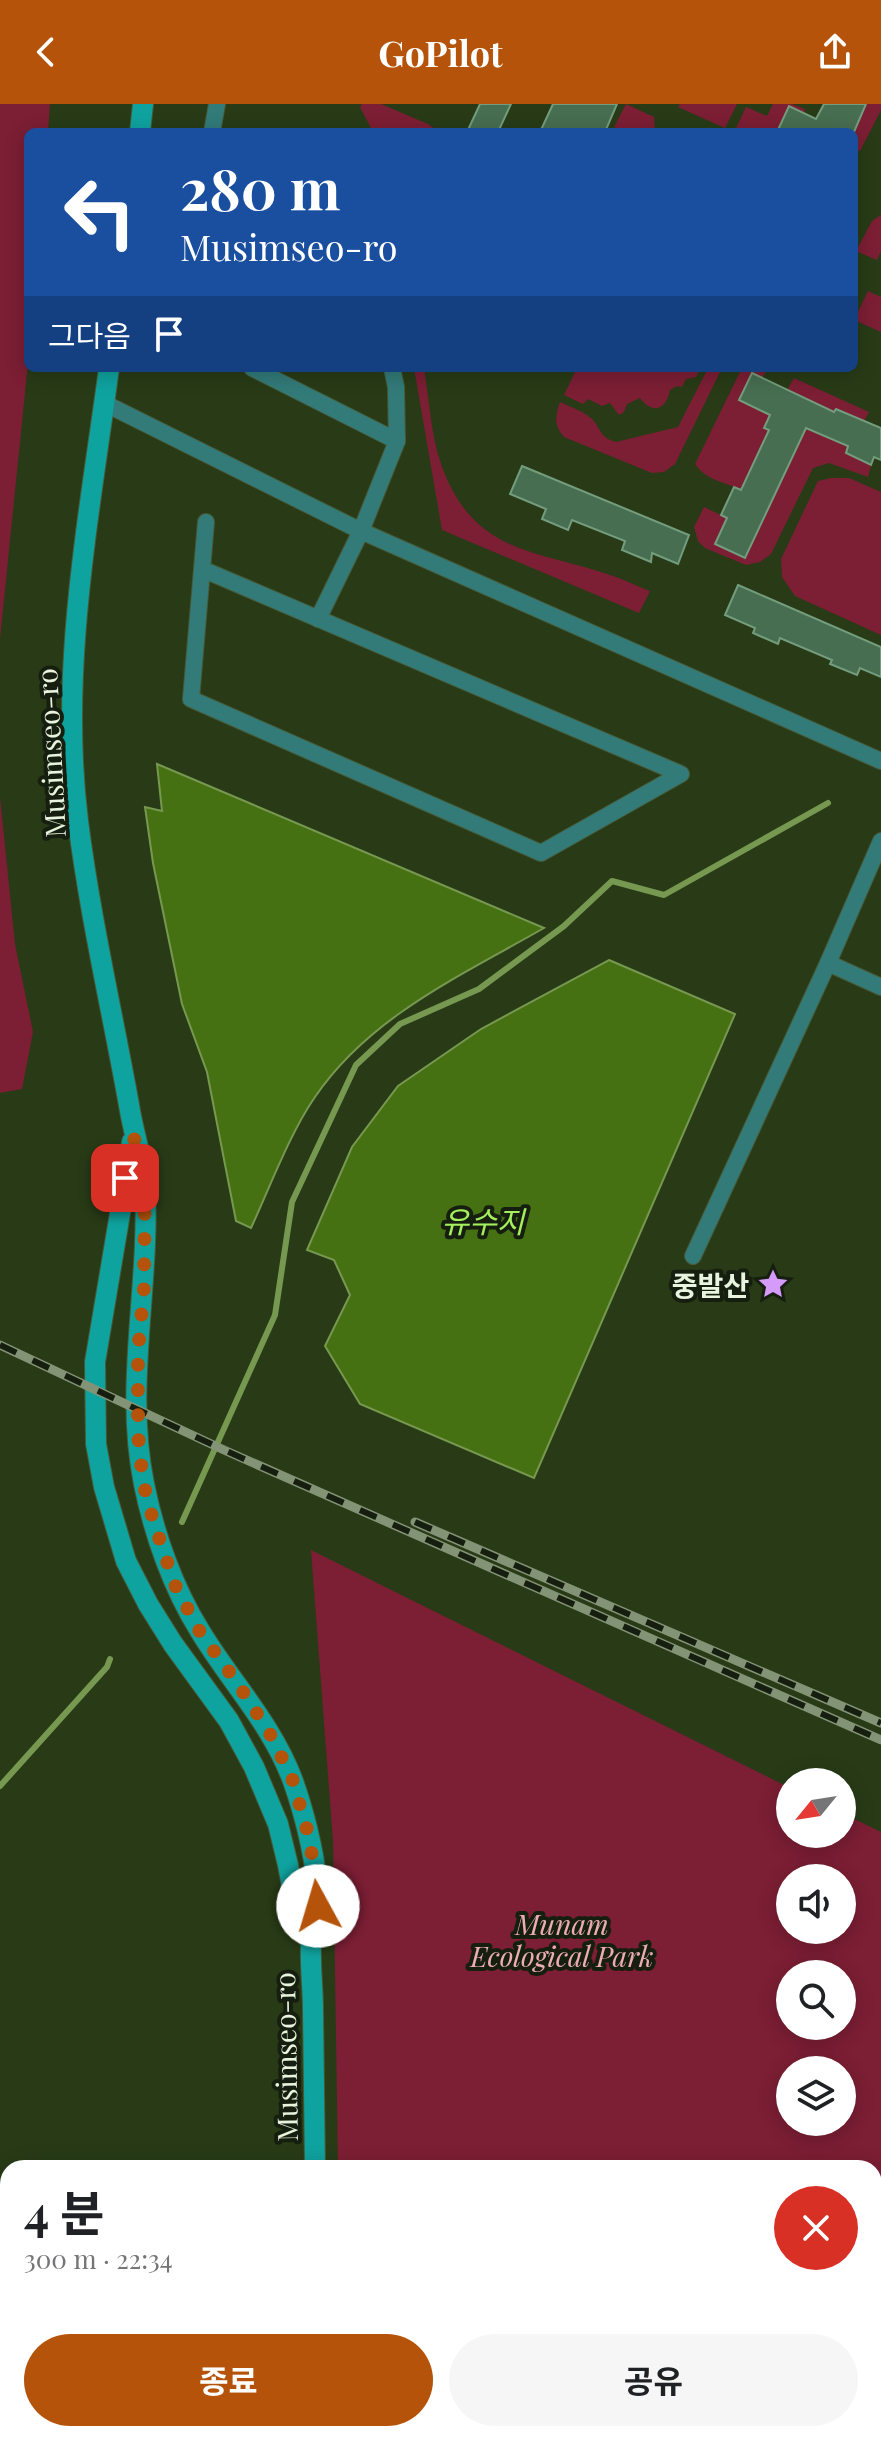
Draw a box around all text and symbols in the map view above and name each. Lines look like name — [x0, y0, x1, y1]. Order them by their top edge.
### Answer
text: GoPilot — [378, 28, 503, 76]
icon: back — [24, 30, 68, 74]
icon: share — [813, 30, 857, 74]
text: 280 m — [180, 150, 341, 225]
icon: left — [48, 160, 152, 264]
text: Musimseo-ro — [180, 222, 398, 270]
icon: arrive — [147, 312, 191, 356]
text: 그다음 — [48, 315, 131, 355]
street label: Musimseo-ro — [27, 668, 73, 838]
pin — [91, 1144, 159, 1212]
icon: arrive — [103, 1156, 147, 1200]
water label: 유수지 — [442, 1201, 527, 1241]
place label: 중발산 — [672, 1266, 749, 1303]
place icon: 중발산 — [756, 1267, 790, 1301]
north arrow — [776, 1768, 856, 1848]
map controls — [776, 1768, 856, 2136]
position arrow — [276, 1864, 360, 1948]
button: sound — [776, 1864, 856, 1944]
park label: Munam Ecological Park — [470, 1905, 653, 1974]
button: search — [776, 1960, 856, 2040]
street label: Musimseo-ro — [265, 1972, 305, 2142]
button: layers — [776, 2056, 856, 2136]
text: 4 분 — [24, 2179, 104, 2243]
button: close — [774, 2186, 858, 2270]
text: 300 m · 22:34 — [24, 2241, 173, 2276]
button: 종료 — [24, 2334, 433, 2426]
button: 공유 — [449, 2334, 858, 2426]

